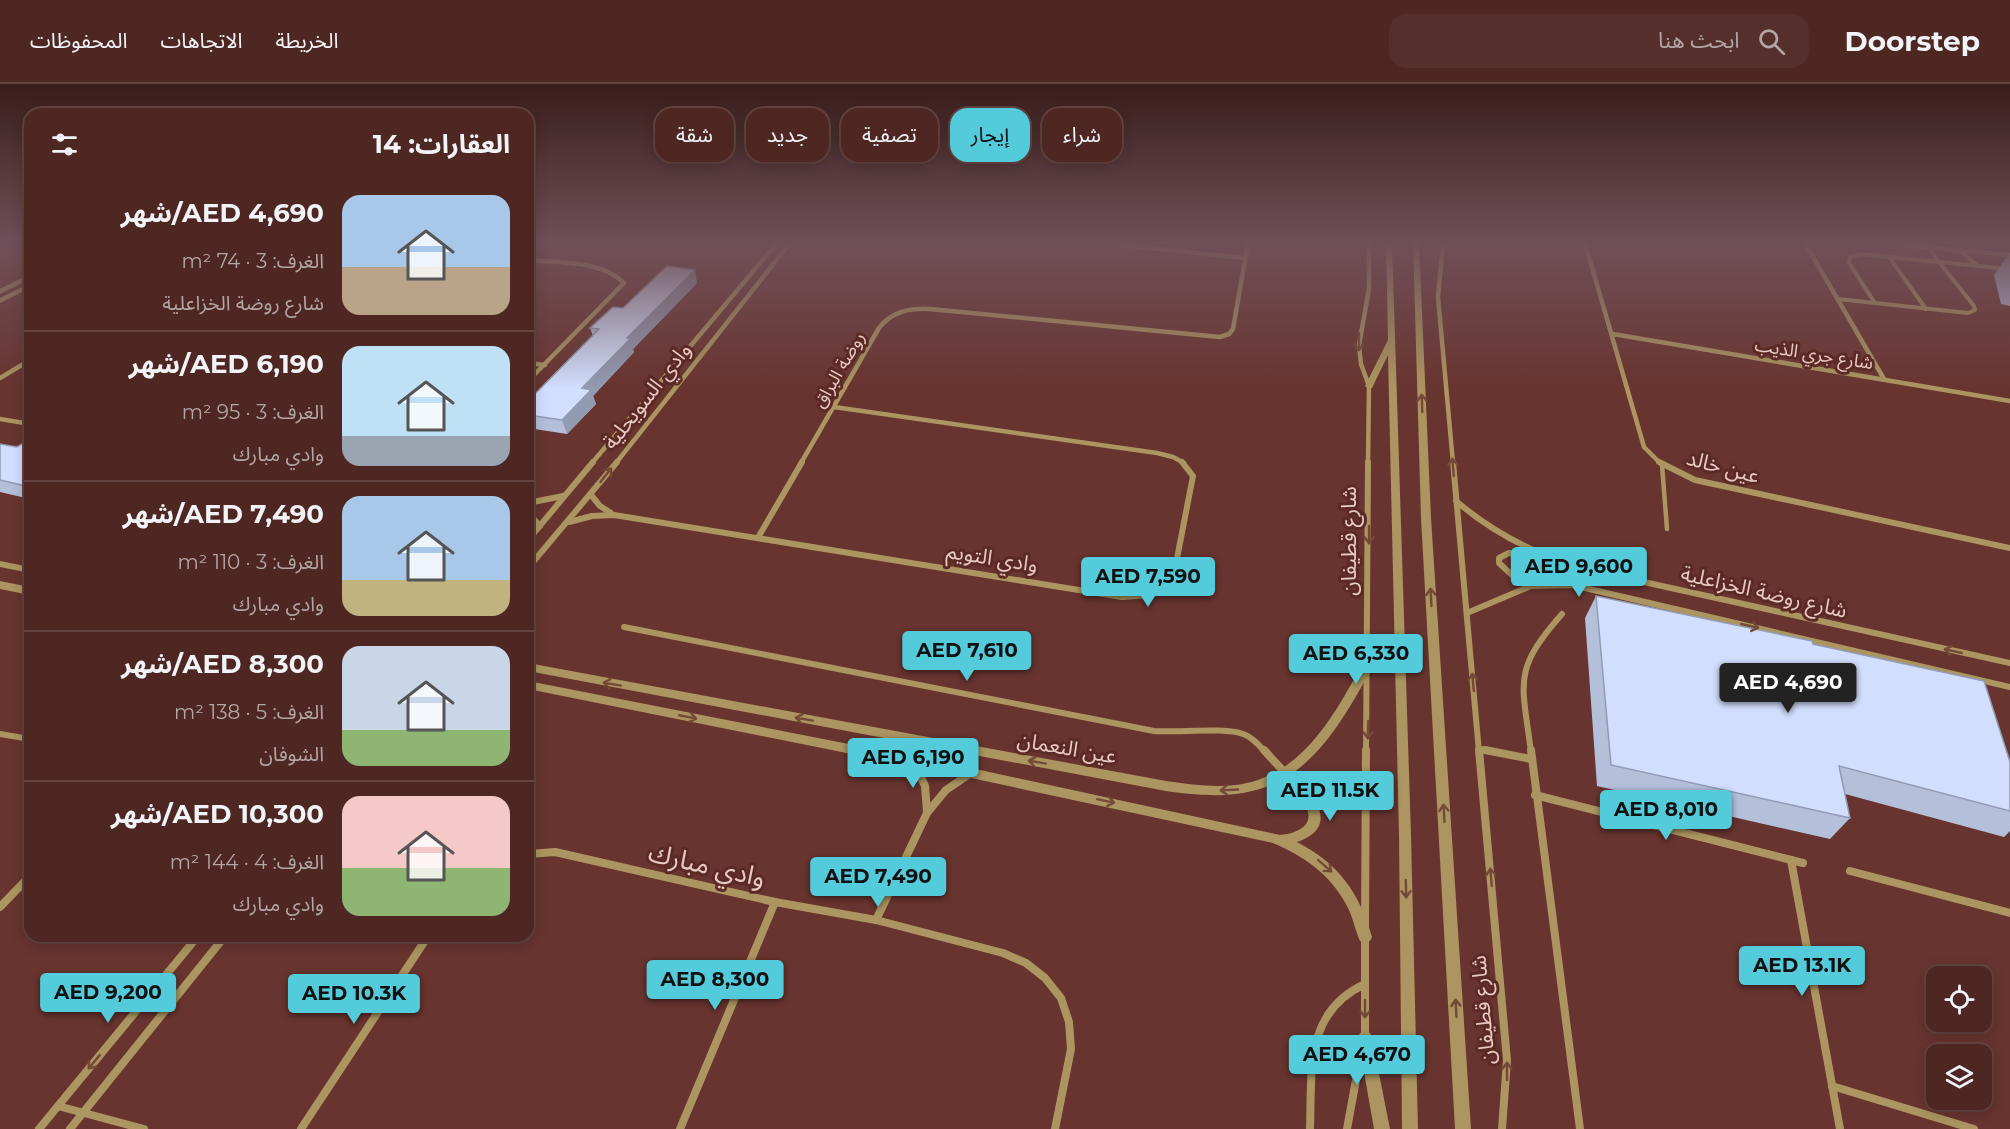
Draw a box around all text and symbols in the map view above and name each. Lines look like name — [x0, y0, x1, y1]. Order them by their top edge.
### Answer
search box — [1389, 14, 1809, 68]
text: Doorstep — [1845, 24, 1980, 58]
icon: search — [1755, 25, 1788, 58]
text: ابحث هنا — [1658, 27, 1740, 54]
text: المحفوظات — [30, 28, 127, 53]
text: الاتجاهات — [160, 28, 242, 53]
text: الخريطة — [275, 28, 338, 53]
chip: شقة — [655, 108, 734, 162]
chip: جديد — [746, 108, 829, 162]
chip: تصفية — [841, 108, 938, 162]
chip: إيجار — [950, 108, 1030, 162]
chip: شراء — [1042, 108, 1122, 162]
icon: filters — [48, 128, 81, 161]
text: العقارات: 14 — [373, 128, 510, 160]
text: AED 4,690/شهر — [121, 197, 324, 229]
icon: home — [390, 219, 462, 291]
text: الغرف: 3 · 74 m² — [182, 249, 324, 273]
text: شارع روضة الخزاعلية — [162, 291, 324, 315]
street label: روضة البراق — [808, 328, 870, 412]
one-way arrow — [1354, 332, 1365, 352]
street label: شارع جري الذيب — [1753, 334, 1875, 377]
street label: وادي السويحلية — [597, 338, 699, 456]
text: AED 6,190/شهر — [129, 348, 324, 380]
icon: home — [390, 370, 462, 442]
one-way arrow — [1417, 393, 1428, 413]
text: الغرف: 3 · 95 m² — [182, 400, 324, 424]
text: وادي مبارك — [233, 442, 324, 466]
street label: عين خالد — [1684, 445, 1762, 488]
one-way arrow — [1447, 458, 1458, 478]
one-way arrow — [600, 468, 613, 484]
street label: شارع قطيفان — [1336, 486, 1364, 596]
text: AED 7,490/شهر — [123, 498, 324, 530]
icon: home — [390, 520, 462, 592]
one-way arrow — [1363, 525, 1375, 545]
street label: وادي التويم — [944, 538, 1040, 581]
pin: AED 9,600 — [1510, 547, 1648, 598]
text: الغرف: 3 · 110 m² — [178, 550, 324, 574]
text: AED 9,600 — [1525, 554, 1633, 578]
pin: AED 7,590 — [1079, 557, 1217, 608]
street label: شارع روضة الخزاعلية — [1678, 560, 1850, 626]
text: AED 7,590 — [1095, 564, 1201, 588]
one-way arrow — [1426, 588, 1437, 608]
text: وادي مبارك — [233, 592, 324, 616]
one-way arrow — [1740, 620, 1759, 632]
pin: AED 7,610 — [898, 631, 1036, 682]
pin: AED 6,330 — [1287, 634, 1425, 685]
text: AED 7,610 — [916, 638, 1018, 662]
text: AED 6,330 — [1303, 641, 1409, 665]
one-way arrow — [1944, 644, 1963, 656]
text: AED 8,300/شهر — [121, 648, 324, 680]
pin: AED 4,690 — [1719, 663, 1857, 714]
icon: home — [390, 670, 462, 742]
text: AED 4,690 — [1733, 670, 1843, 694]
one-way arrow — [1467, 673, 1478, 693]
one-way arrow — [602, 678, 622, 689]
text: الغرف: 5 · 138 m² — [174, 700, 324, 724]
one-way arrow — [678, 712, 698, 723]
one-way arrow — [794, 713, 814, 724]
one-way arrow — [1362, 720, 1374, 740]
street label: عين النعمان — [1015, 726, 1119, 769]
pin: AED 6,190 — [844, 738, 982, 789]
text: الشوفان — [259, 742, 324, 766]
text: AED 6,190 — [862, 745, 964, 769]
one-way arrow — [1027, 756, 1047, 767]
pin: AED 11.5K — [1261, 771, 1399, 822]
text: AED 11.5K — [1281, 778, 1379, 802]
one-way arrow — [1220, 784, 1240, 795]
pin: AED 8,010 — [1597, 790, 1735, 841]
one-way arrow — [1096, 796, 1115, 807]
text: AED 8,010 — [1614, 797, 1718, 821]
text: AED 10,300/شهر — [111, 798, 324, 830]
one-way arrow — [1438, 804, 1449, 824]
icon: home — [390, 820, 462, 892]
street label: وادي مبارك — [645, 836, 768, 898]
text: الغرف: 4 · 144 m² — [170, 850, 324, 874]
pin: AED 7,490 — [809, 857, 947, 908]
one-way arrow — [1317, 860, 1333, 873]
text: AED 7,490 — [824, 864, 932, 888]
one-way arrow — [1485, 867, 1496, 887]
one-way arrow — [1400, 879, 1411, 899]
text: وادي مبارك — [233, 892, 324, 916]
pin: AED 13.1K — [1733, 946, 1871, 997]
text: AED 13.1K — [1753, 953, 1851, 977]
street label: شارع قطيفان — [1465, 954, 1503, 1066]
pin: AED 8,300 — [646, 960, 784, 1011]
map controls — [1926, 966, 1992, 1110]
button: locate — [1926, 966, 1992, 1032]
text: AED 8,300 — [661, 967, 769, 991]
pin: AED 9,200 — [39, 973, 177, 1024]
pin: AED 10.3K — [285, 974, 423, 1025]
text: AED 9,200 — [54, 980, 162, 1004]
text: AED 10.3K — [302, 981, 406, 1005]
one-way arrow — [1450, 998, 1461, 1018]
one-way arrow — [1359, 999, 1371, 1019]
pin: AED 4,670 — [1288, 1035, 1426, 1086]
text: AED 4,670 — [1303, 1042, 1411, 1066]
button: layers — [1926, 1044, 1992, 1110]
one-way arrow — [87, 1054, 101, 1069]
one-way arrow — [1501, 1061, 1513, 1081]

